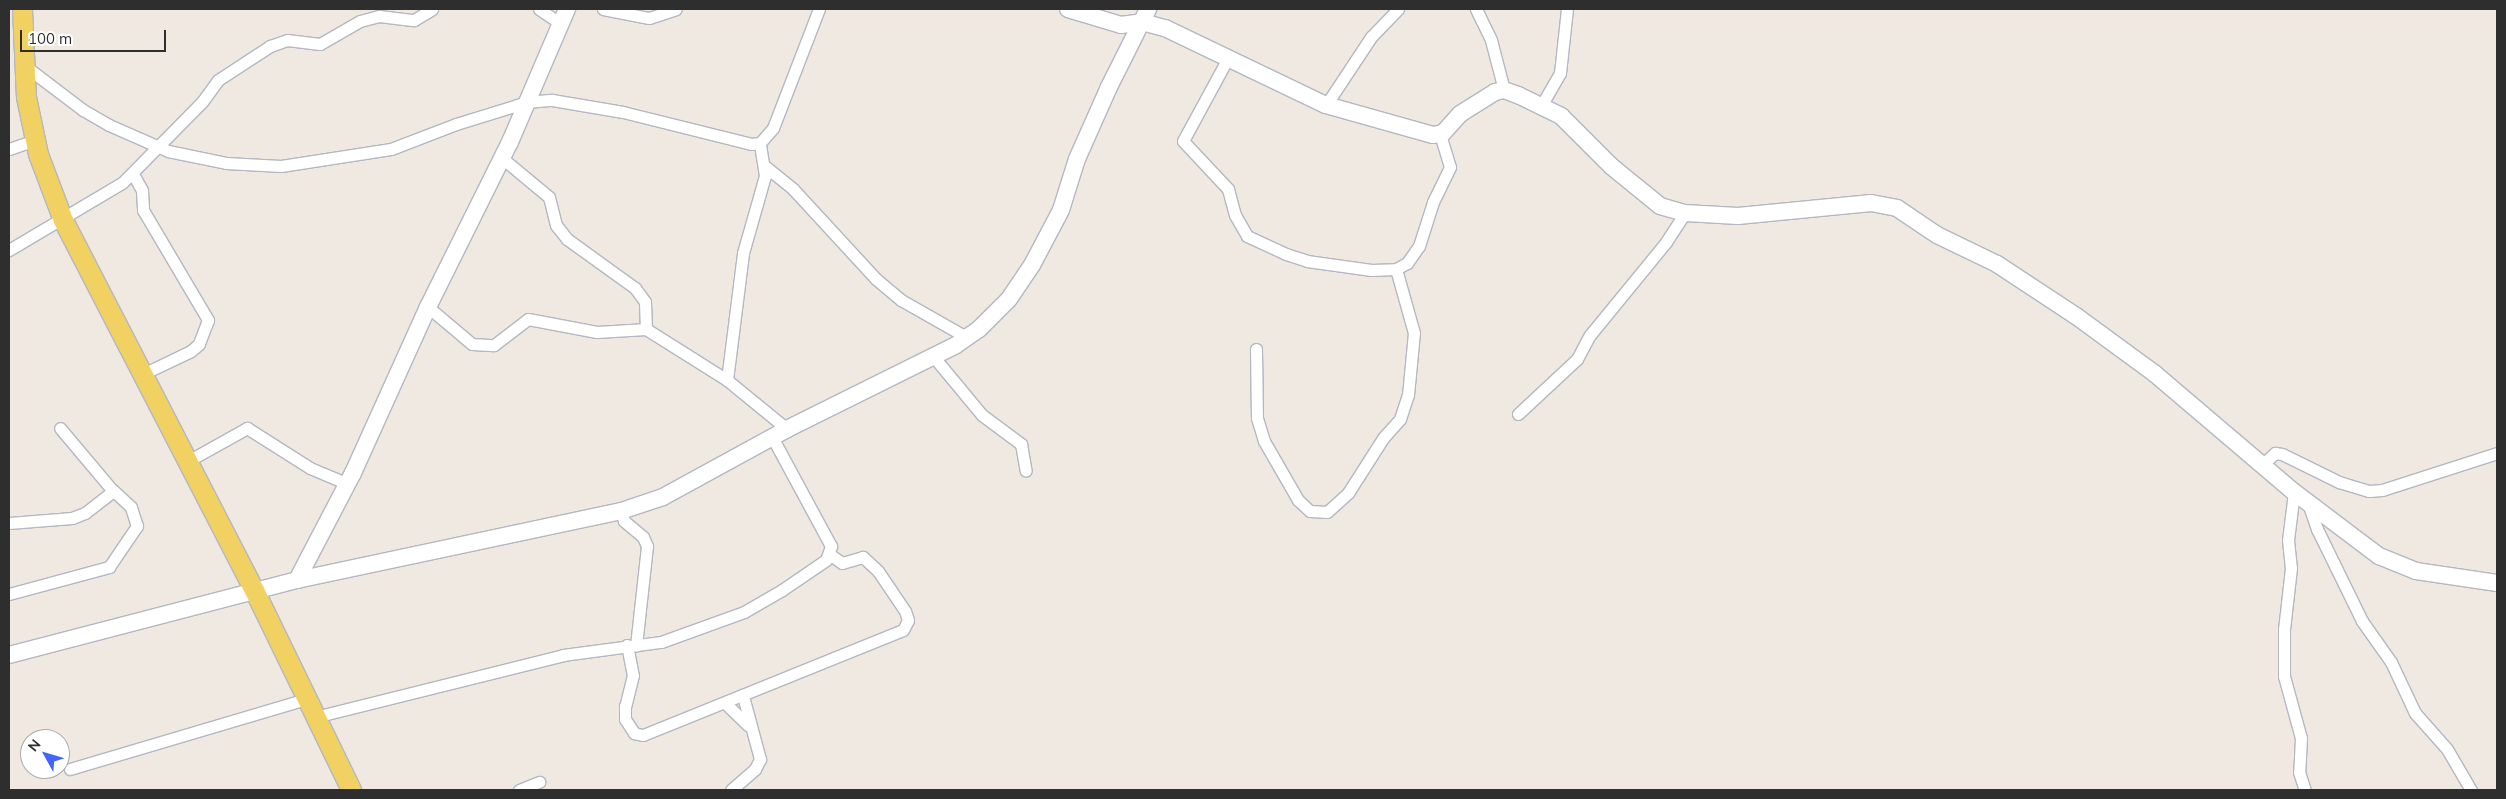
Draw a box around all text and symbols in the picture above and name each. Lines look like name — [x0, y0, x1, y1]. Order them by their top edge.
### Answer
scale bar — [22, 20, 169, 52]
text: 100 m — [28, 29, 72, 48]
north arrow — [20, 729, 70, 779]
text: N — [24, 735, 44, 755]

